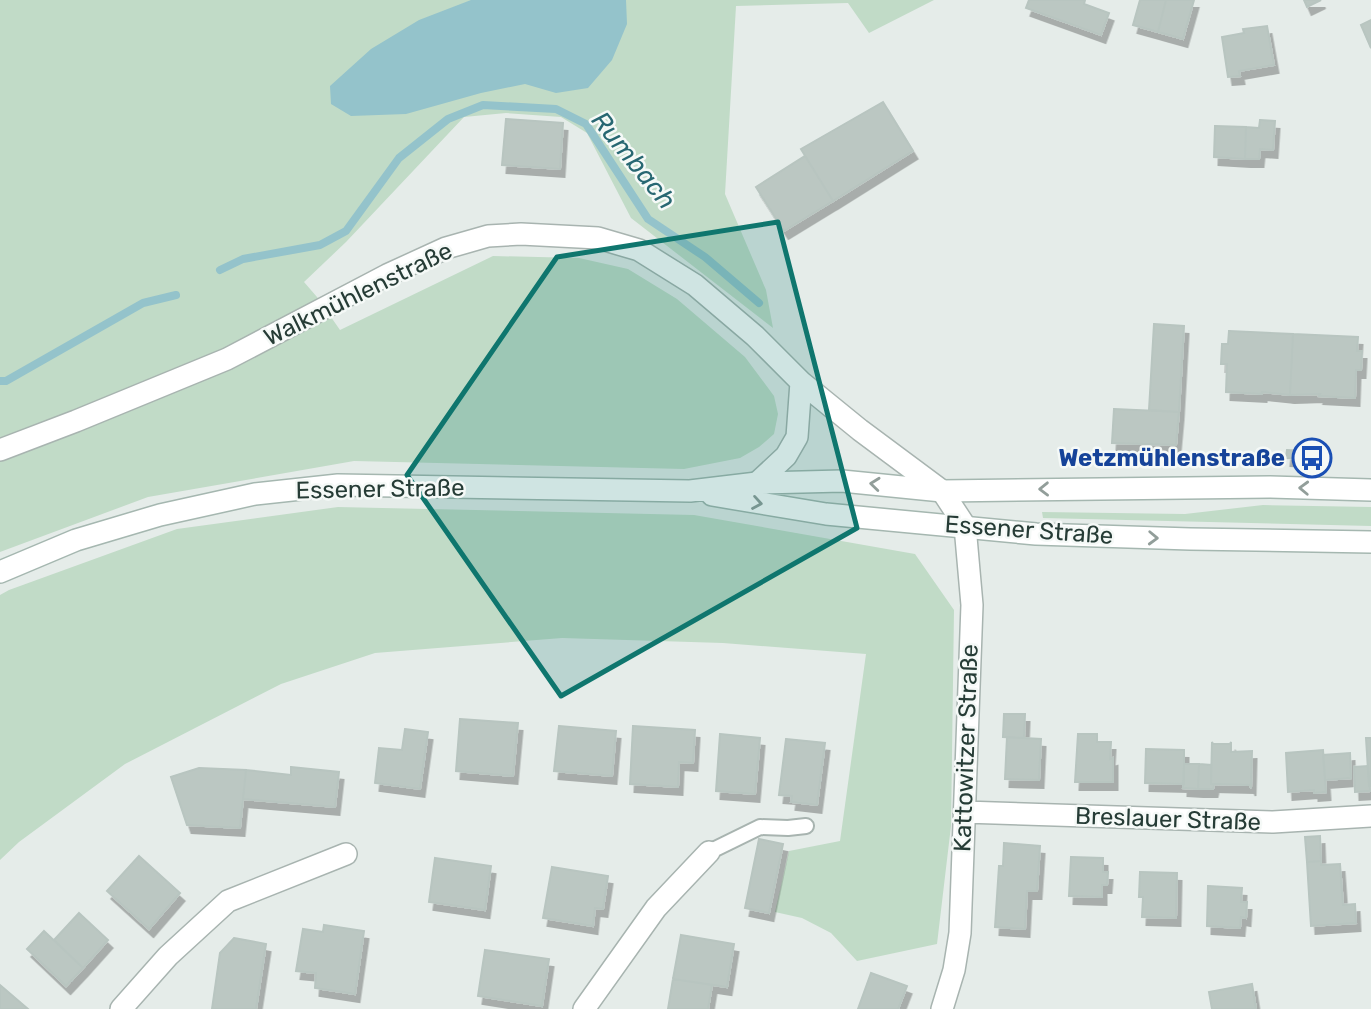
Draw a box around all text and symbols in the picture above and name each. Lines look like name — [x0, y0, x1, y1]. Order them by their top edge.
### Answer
water label: Rumbach — [585, 105, 682, 215]
street label: Walkmühlenstraße — [259, 236, 457, 352]
bus stop icon: Wetzmühlenstraße — [1291, 437, 1333, 479]
place label: Wetzmühlenstraße — [1058, 444, 1285, 472]
street label: Essener Straße — [295, 474, 465, 504]
one-way arrow — [869, 477, 880, 492]
one-way arrow — [1298, 480, 1309, 496]
one-way arrow — [1038, 481, 1048, 497]
one-way arrow — [751, 495, 763, 510]
street label: Essener Straße — [944, 510, 1114, 550]
one-way arrow — [1148, 530, 1159, 545]
street label: Kattowitzer Straße — [948, 644, 984, 852]
street label: Breslauer Straße — [1075, 802, 1261, 836]

